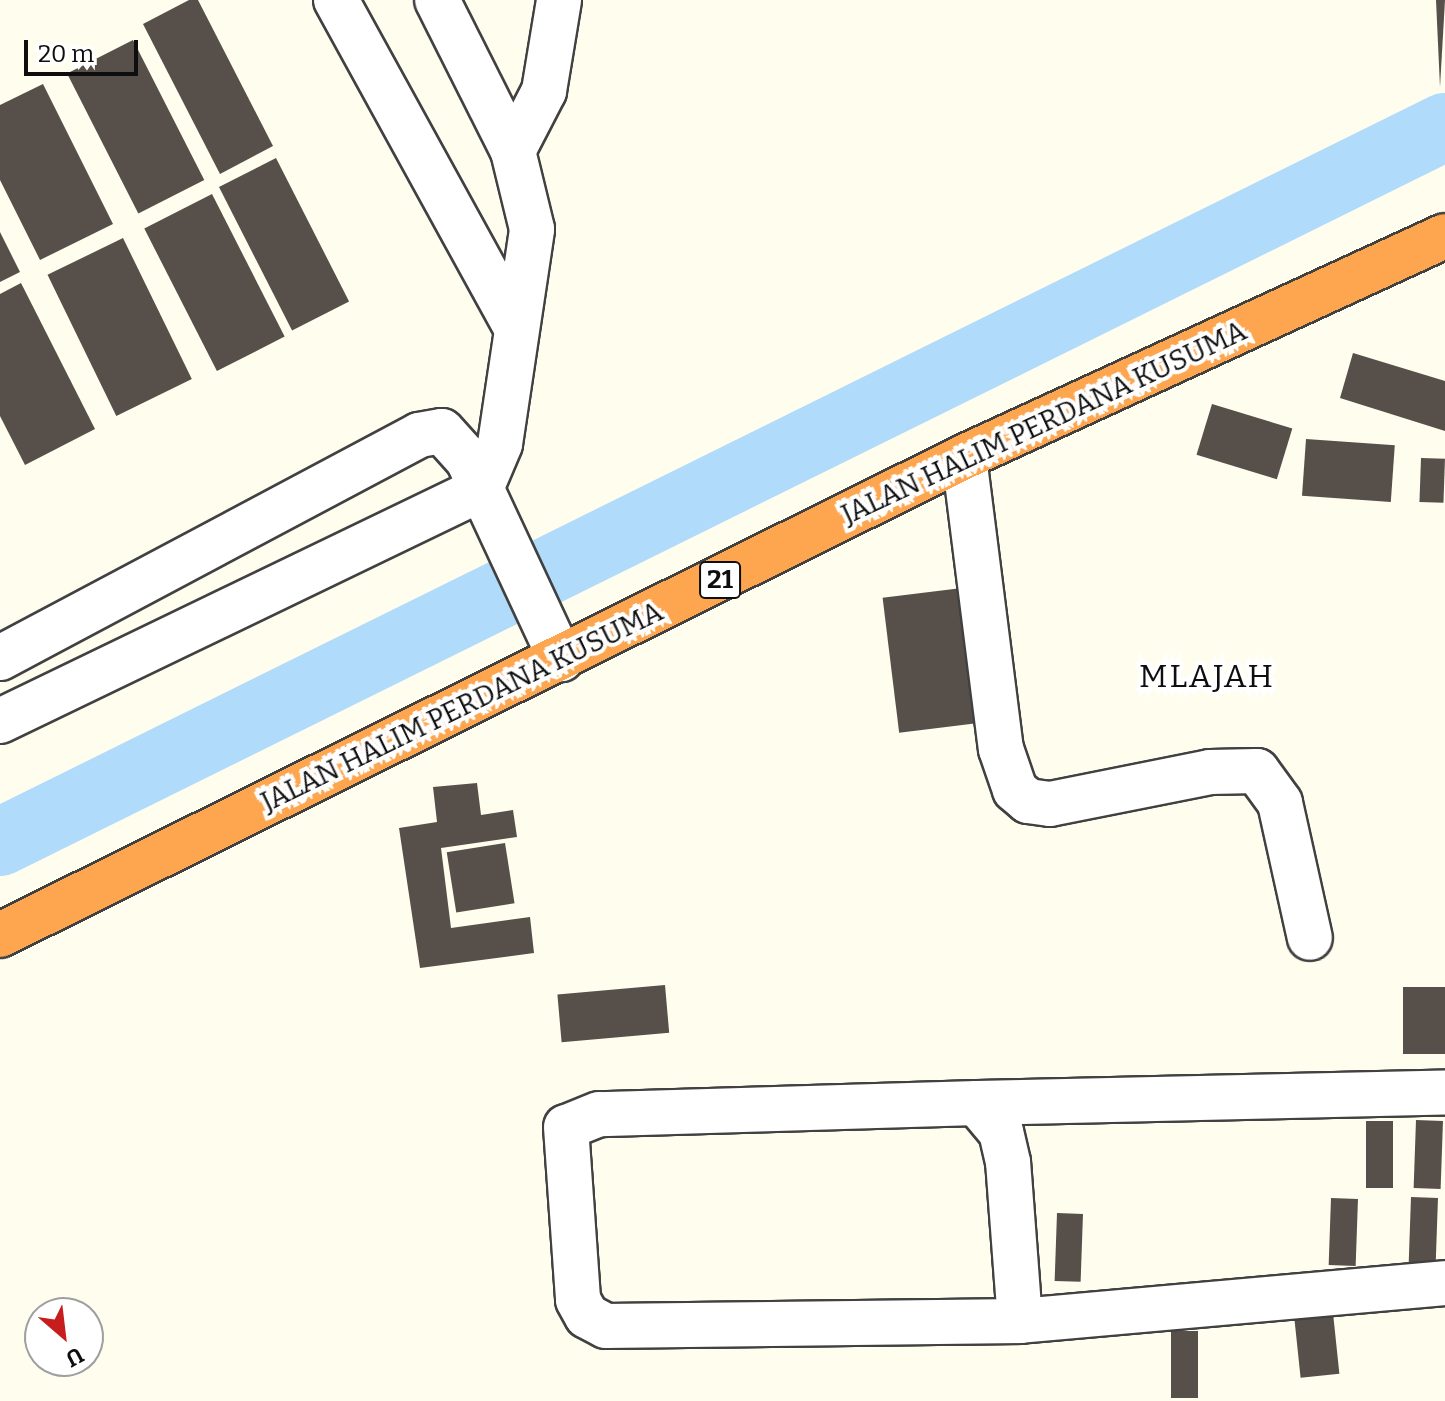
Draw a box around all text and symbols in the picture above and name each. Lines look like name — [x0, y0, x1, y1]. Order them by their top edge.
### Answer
scale bar — [28, 24, 142, 74]
text: 20 m — [38, 40, 94, 68]
street label: JALAN HALIM PERDANA KUSUMA — [836, 314, 1252, 532]
road number: 21 — [698, 558, 742, 602]
street label: JALAN HALIM PERDANA KUSUMA — [256, 595, 668, 819]
district label: MLAJAH — [1139, 657, 1275, 695]
north arrow — [24, 1297, 104, 1377]
text: U — [61, 1341, 88, 1373]

